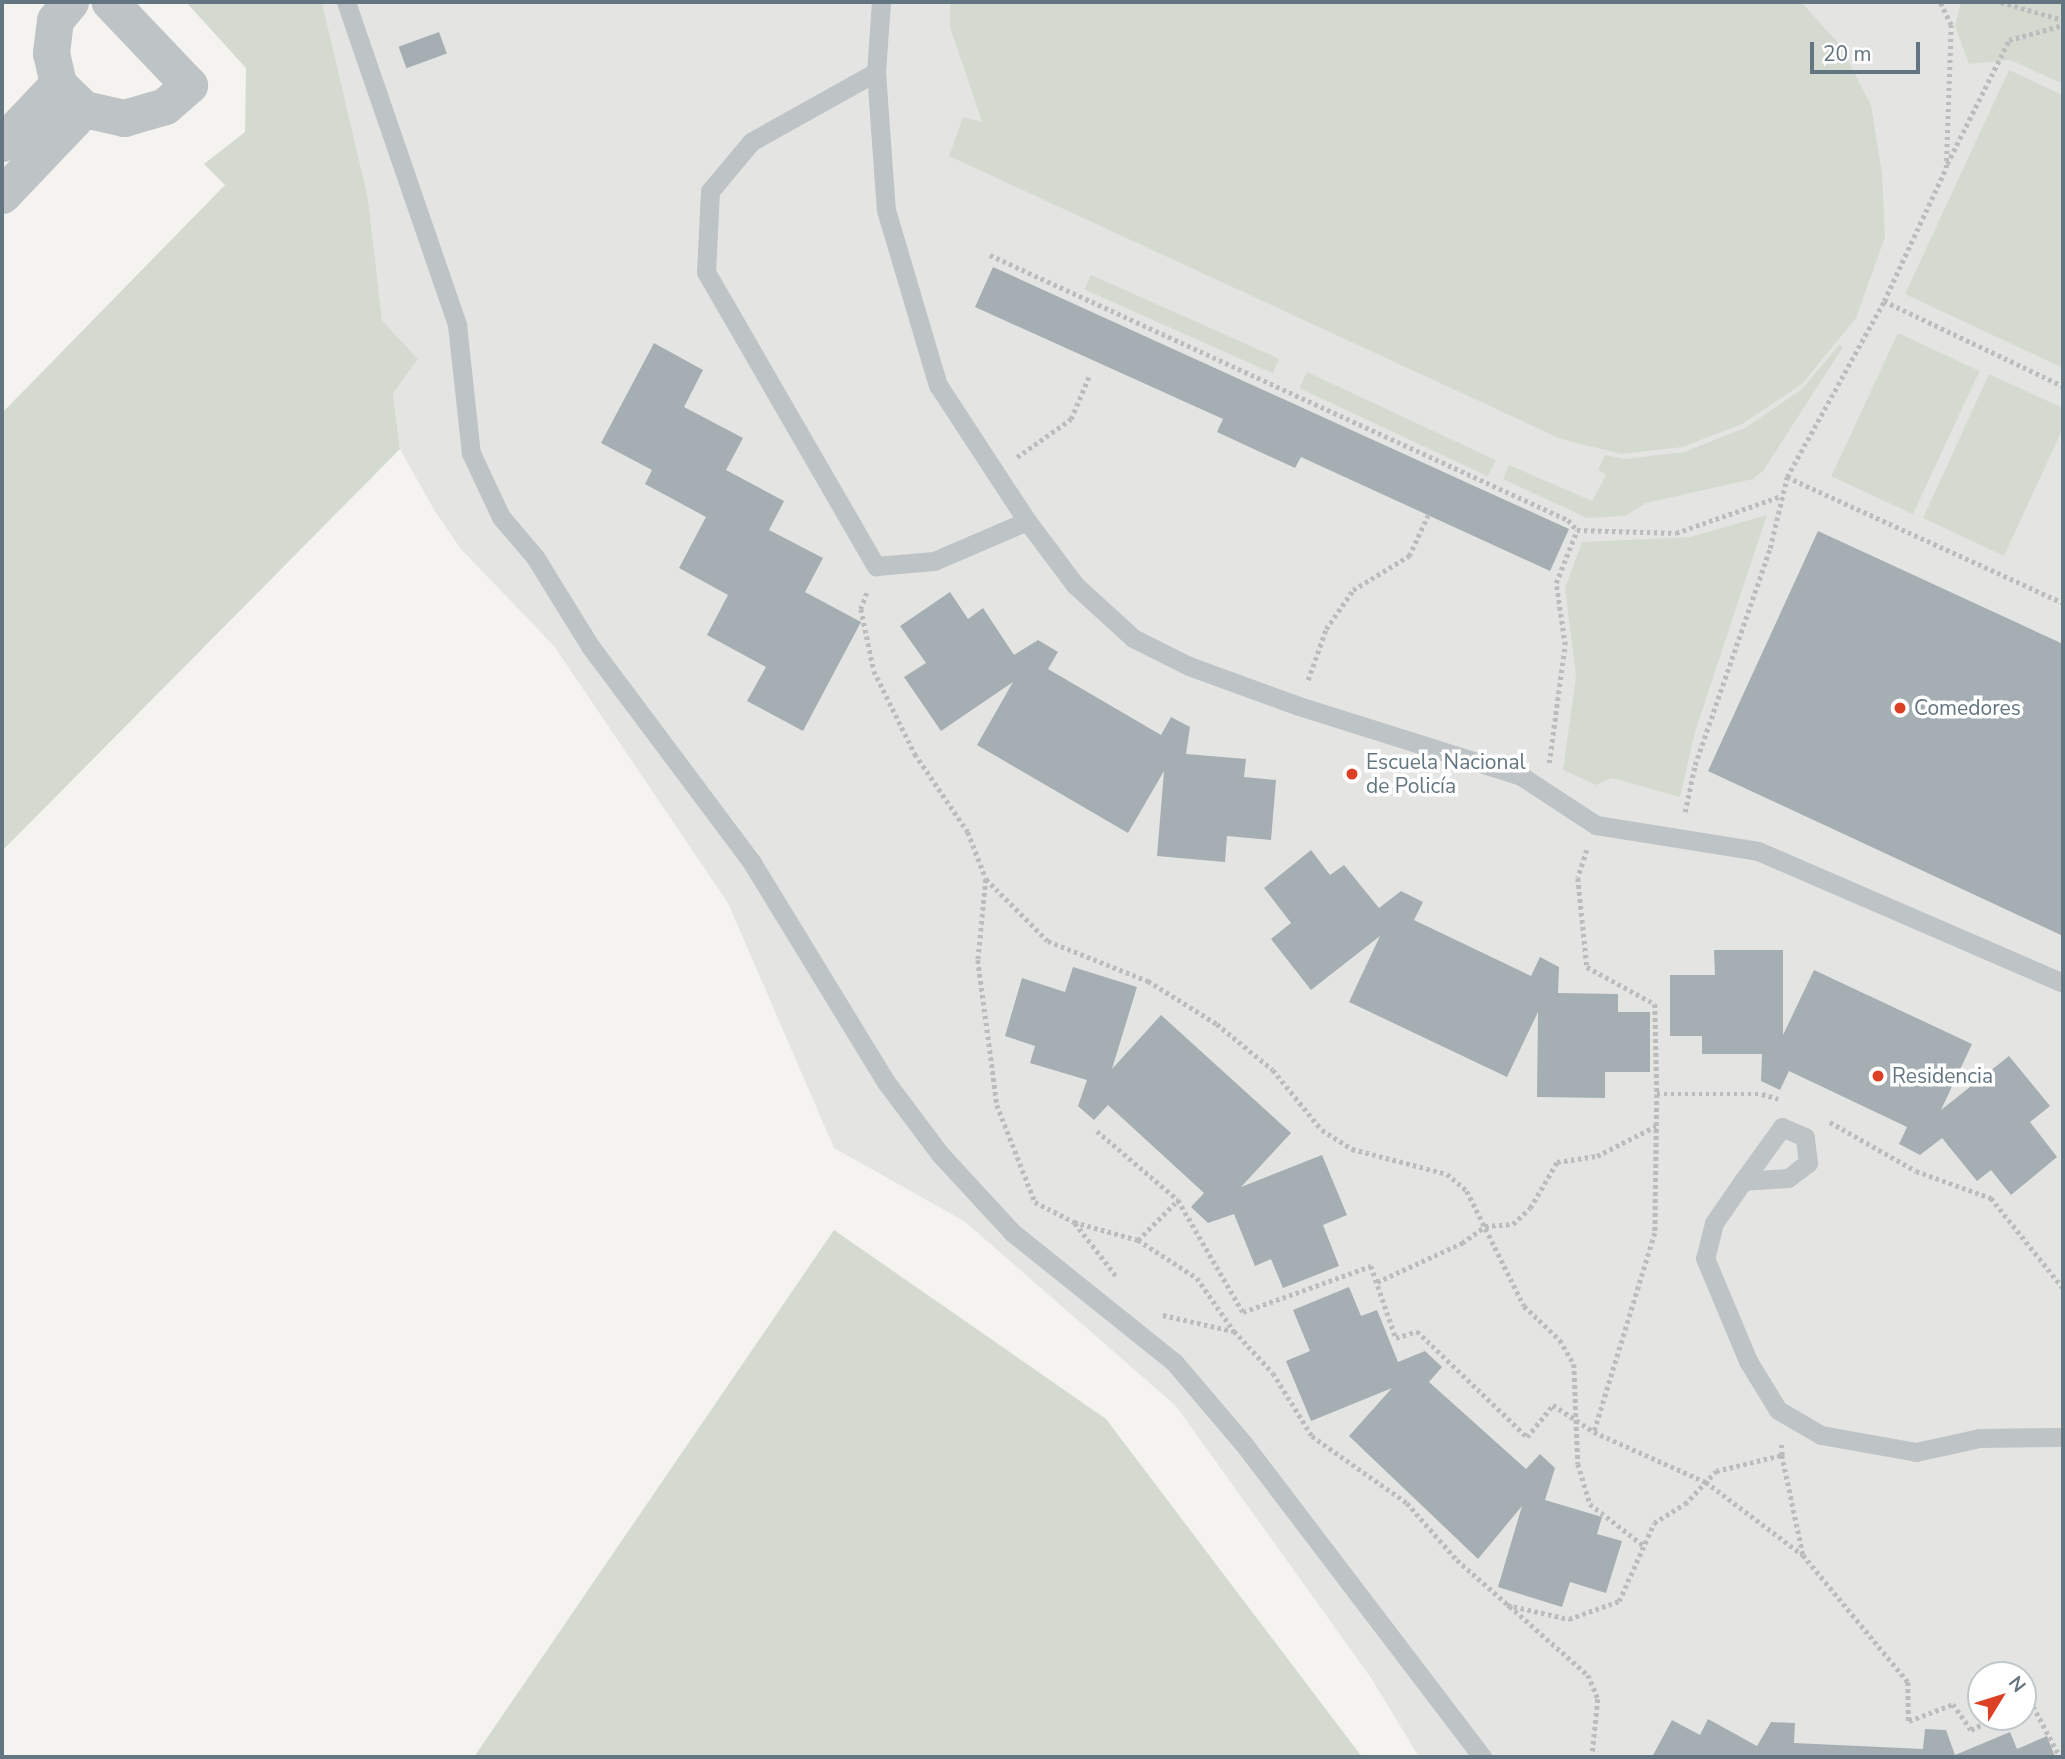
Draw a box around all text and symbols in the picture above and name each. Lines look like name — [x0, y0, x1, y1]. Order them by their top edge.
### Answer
scale bar — [1813, 28, 1923, 72]
text: 20 m — [1823, 40, 1872, 68]
place label: Comedores — [1914, 695, 2021, 721]
marker: Comedores — [1892, 700, 1908, 716]
place label: Escuela Nacional de Policía — [1366, 749, 1526, 799]
marker: Escuela Nacional de Policía — [1344, 766, 1360, 782]
place label: Residencia — [1892, 1063, 1993, 1089]
marker: Residencia — [1870, 1068, 1886, 1084]
north arrow — [1967, 1661, 2037, 1731]
text: N — [2002, 1671, 2032, 1698]

